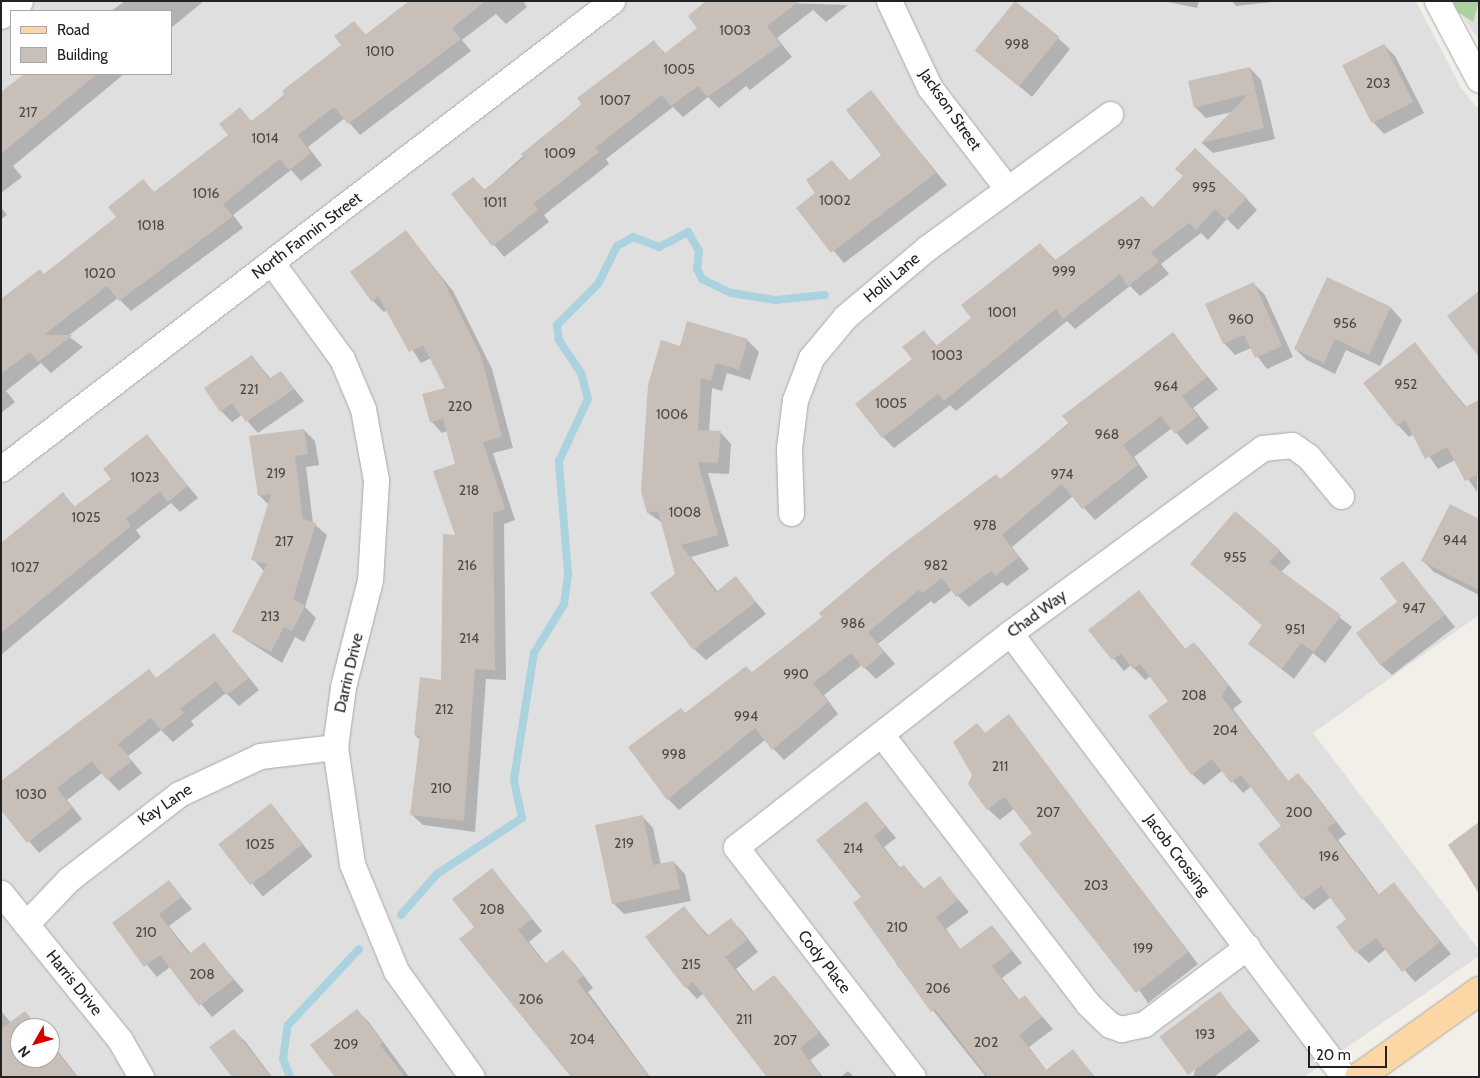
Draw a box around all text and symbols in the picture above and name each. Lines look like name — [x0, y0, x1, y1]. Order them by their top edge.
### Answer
legend — [10, 10, 172, 75]
text: Road — [57, 21, 90, 39]
house number: 1003 — [719, 22, 751, 38]
house number: 998 — [1005, 36, 1029, 52]
house number: 1010 — [366, 43, 394, 59]
text: Building — [57, 46, 108, 64]
house number: 1005 — [663, 61, 695, 77]
street label: Jackson Street — [915, 66, 985, 154]
house number: 203 — [1366, 75, 1390, 91]
house number: 1007 — [600, 92, 630, 108]
house number: 217 — [19, 104, 37, 120]
house number: 1014 — [252, 130, 278, 146]
house number: 1009 — [544, 145, 576, 161]
house number: 995 — [1192, 179, 1216, 195]
house number: 1016 — [193, 185, 219, 201]
street label: North Fannin Street — [248, 188, 366, 284]
house number: 1002 — [819, 192, 851, 208]
house number: 1011 — [483, 194, 507, 210]
house number: 1018 — [137, 217, 165, 233]
house number: 997 — [1118, 236, 1140, 252]
street label: Holli Lane — [860, 249, 924, 307]
house number: 999 — [1052, 263, 1076, 279]
house number: 1020 — [84, 265, 116, 281]
house number: 1001 — [988, 304, 1016, 320]
house number: 960 — [1228, 311, 1254, 327]
house number: 956 — [1333, 315, 1357, 331]
house number: 1003 — [931, 347, 963, 363]
house number: 952 — [1395, 376, 1417, 392]
house number: 964 — [1154, 378, 1178, 394]
house number: 221 — [239, 381, 259, 397]
house number: 1005 — [875, 395, 907, 411]
house number: 220 — [448, 398, 472, 414]
house number: 1006 — [656, 406, 688, 422]
house number: 968 — [1095, 426, 1119, 442]
house number: 219 — [266, 465, 286, 481]
house number: 974 — [1051, 466, 1073, 482]
house number: 1023 — [130, 469, 160, 485]
house number: 218 — [459, 482, 479, 498]
house number: 1008 — [669, 504, 701, 520]
house number: 1025 — [71, 509, 101, 525]
house number: 978 — [973, 517, 997, 533]
house number: 944 — [1443, 532, 1467, 548]
house number: 217 — [275, 533, 293, 549]
house number: 955 — [1223, 549, 1247, 565]
house number: 216 — [457, 557, 477, 573]
house number: 982 — [924, 557, 948, 573]
house number: 1027 — [11, 559, 39, 575]
street label: Chad Way — [1004, 586, 1070, 642]
house number: 947 — [1402, 600, 1426, 616]
house number: 213 — [260, 608, 280, 624]
house number: 986 — [841, 615, 865, 631]
house number: 951 — [1285, 621, 1305, 637]
house number: 214 — [459, 630, 479, 646]
street label: Darrin Drive — [331, 631, 367, 715]
house number: 990 — [783, 666, 809, 682]
house number: 208 — [1181, 687, 1207, 703]
house number: 212 — [434, 701, 454, 717]
house number: 994 — [734, 708, 758, 724]
house number: 204 — [1212, 722, 1238, 738]
house number: 998 — [662, 746, 686, 762]
house number: 211 — [992, 758, 1008, 774]
street label: Kay Lane — [134, 780, 196, 830]
house number: 210 — [430, 780, 452, 796]
house number: 1030 — [15, 786, 47, 802]
house number: 207 — [1036, 804, 1060, 820]
house number: 200 — [1286, 804, 1312, 820]
street label: Jacob Crossing — [1140, 810, 1214, 900]
house number: 219 — [614, 835, 634, 851]
house number: 1025 — [245, 836, 275, 852]
house number: 214 — [843, 840, 863, 856]
house number: 196 — [1319, 848, 1339, 864]
house number: 203 — [1084, 877, 1108, 893]
house number: 208 — [479, 901, 505, 917]
house number: 210 — [886, 919, 908, 935]
house number: 210 — [135, 924, 157, 940]
street label: Cody Place — [793, 927, 855, 997]
house number: 199 — [1133, 940, 1153, 956]
street label: Harris Drive — [42, 946, 106, 1020]
house number: 215 — [681, 956, 701, 972]
house number: 208 — [189, 966, 215, 982]
house number: 206 — [925, 980, 951, 996]
house number: 206 — [518, 991, 544, 1007]
house number: 211 — [736, 1011, 752, 1027]
north arrow — [10, 1018, 60, 1068]
house number: 193 — [1195, 1026, 1215, 1042]
house number: 204 — [569, 1031, 595, 1047]
house number: 207 — [773, 1032, 797, 1048]
house number: 202 — [974, 1034, 998, 1050]
house number: 209 — [333, 1036, 359, 1052]
scale bar — [1310, 1036, 1389, 1068]
text: N — [14, 1042, 34, 1061]
text: 20 m — [1316, 1046, 1351, 1064]

